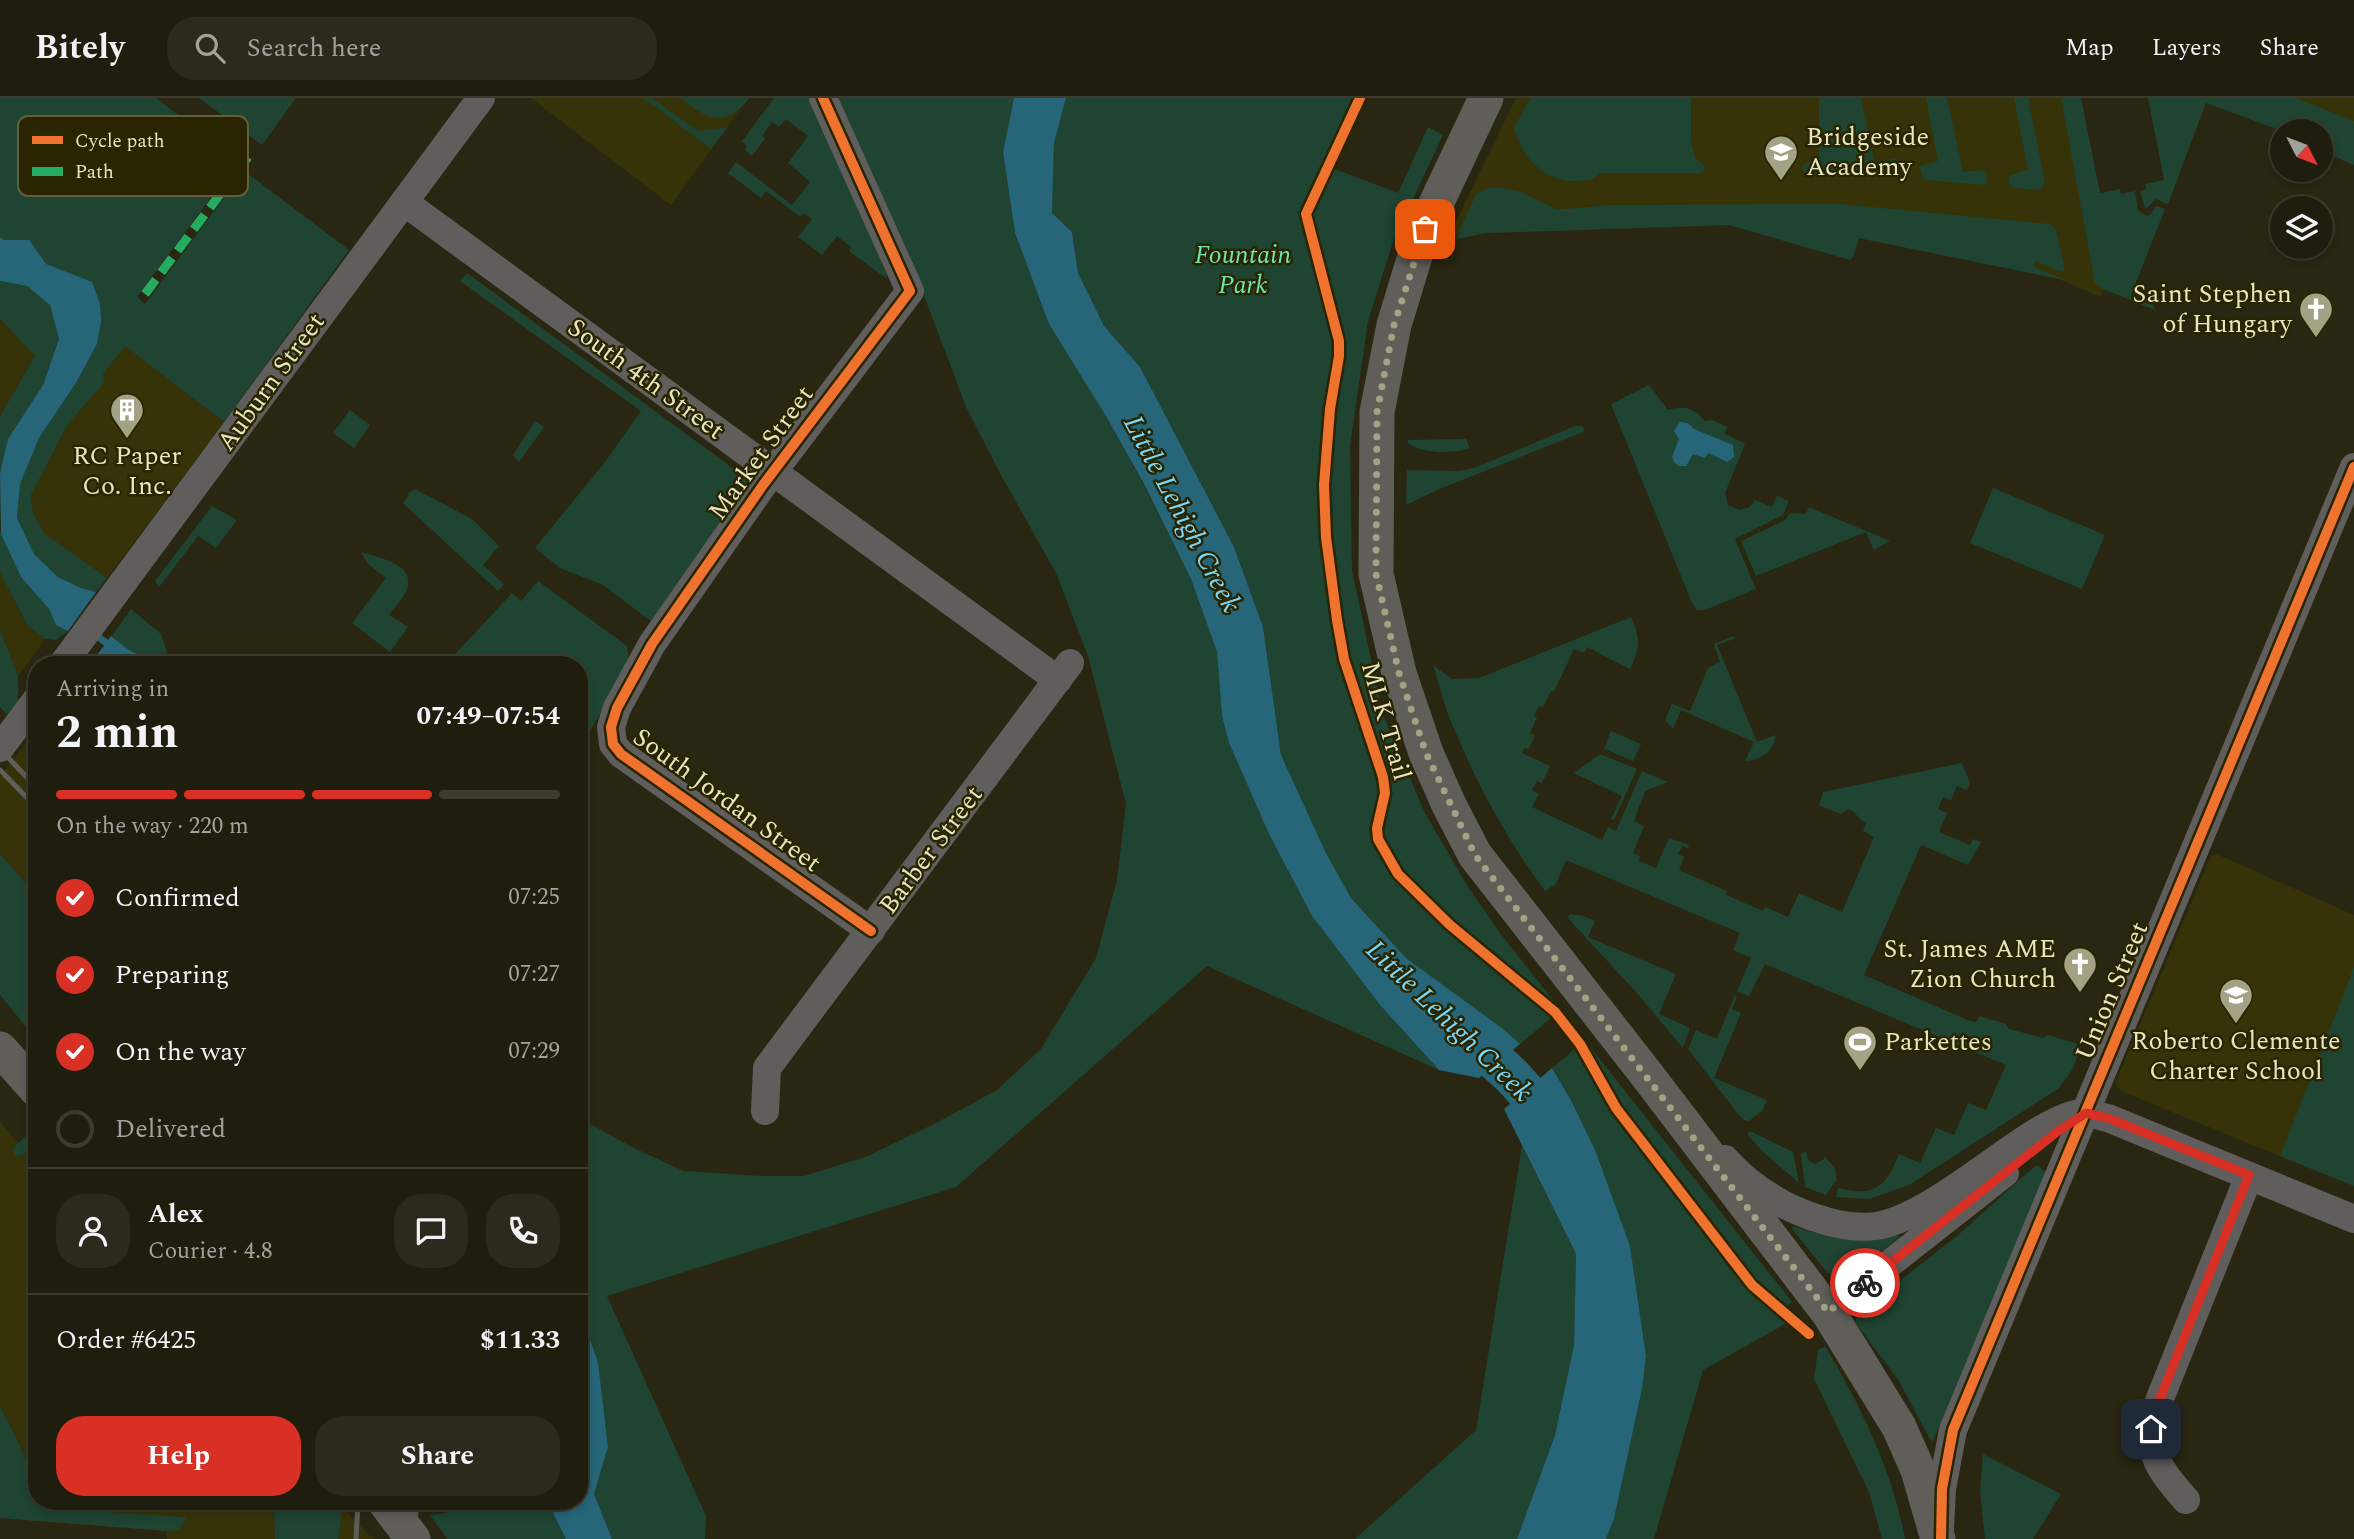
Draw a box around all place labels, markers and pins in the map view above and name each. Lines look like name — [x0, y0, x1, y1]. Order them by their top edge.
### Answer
place label: Bridgeside Academy — [1806, 117, 1929, 187]
school or university icon: Bridgeside Academy — [1762, 133, 1800, 182]
pin — [1395, 199, 1455, 259]
place label: Saint Stephen of Hungary — [2133, 274, 2294, 344]
church icon: Saint Stephen of Hungary — [2297, 290, 2335, 339]
building icon: RC Paper Co. Inc. — [108, 391, 146, 440]
place label: RC Paper Co. Inc. — [72, 436, 182, 506]
place label: St. James AME Zion Church — [1884, 929, 2056, 999]
church icon: St. James AME Zion Church — [2061, 945, 2099, 994]
school or university icon: Roberto Clemente Charter School — [2217, 976, 2255, 1025]
place label: Roberto Clemente Charter School — [2131, 1021, 2341, 1091]
place label: Parkettes — [1884, 1022, 1992, 1062]
sports icon: Parkettes — [1841, 1023, 1879, 1072]
pin — [2121, 1399, 2181, 1459]

